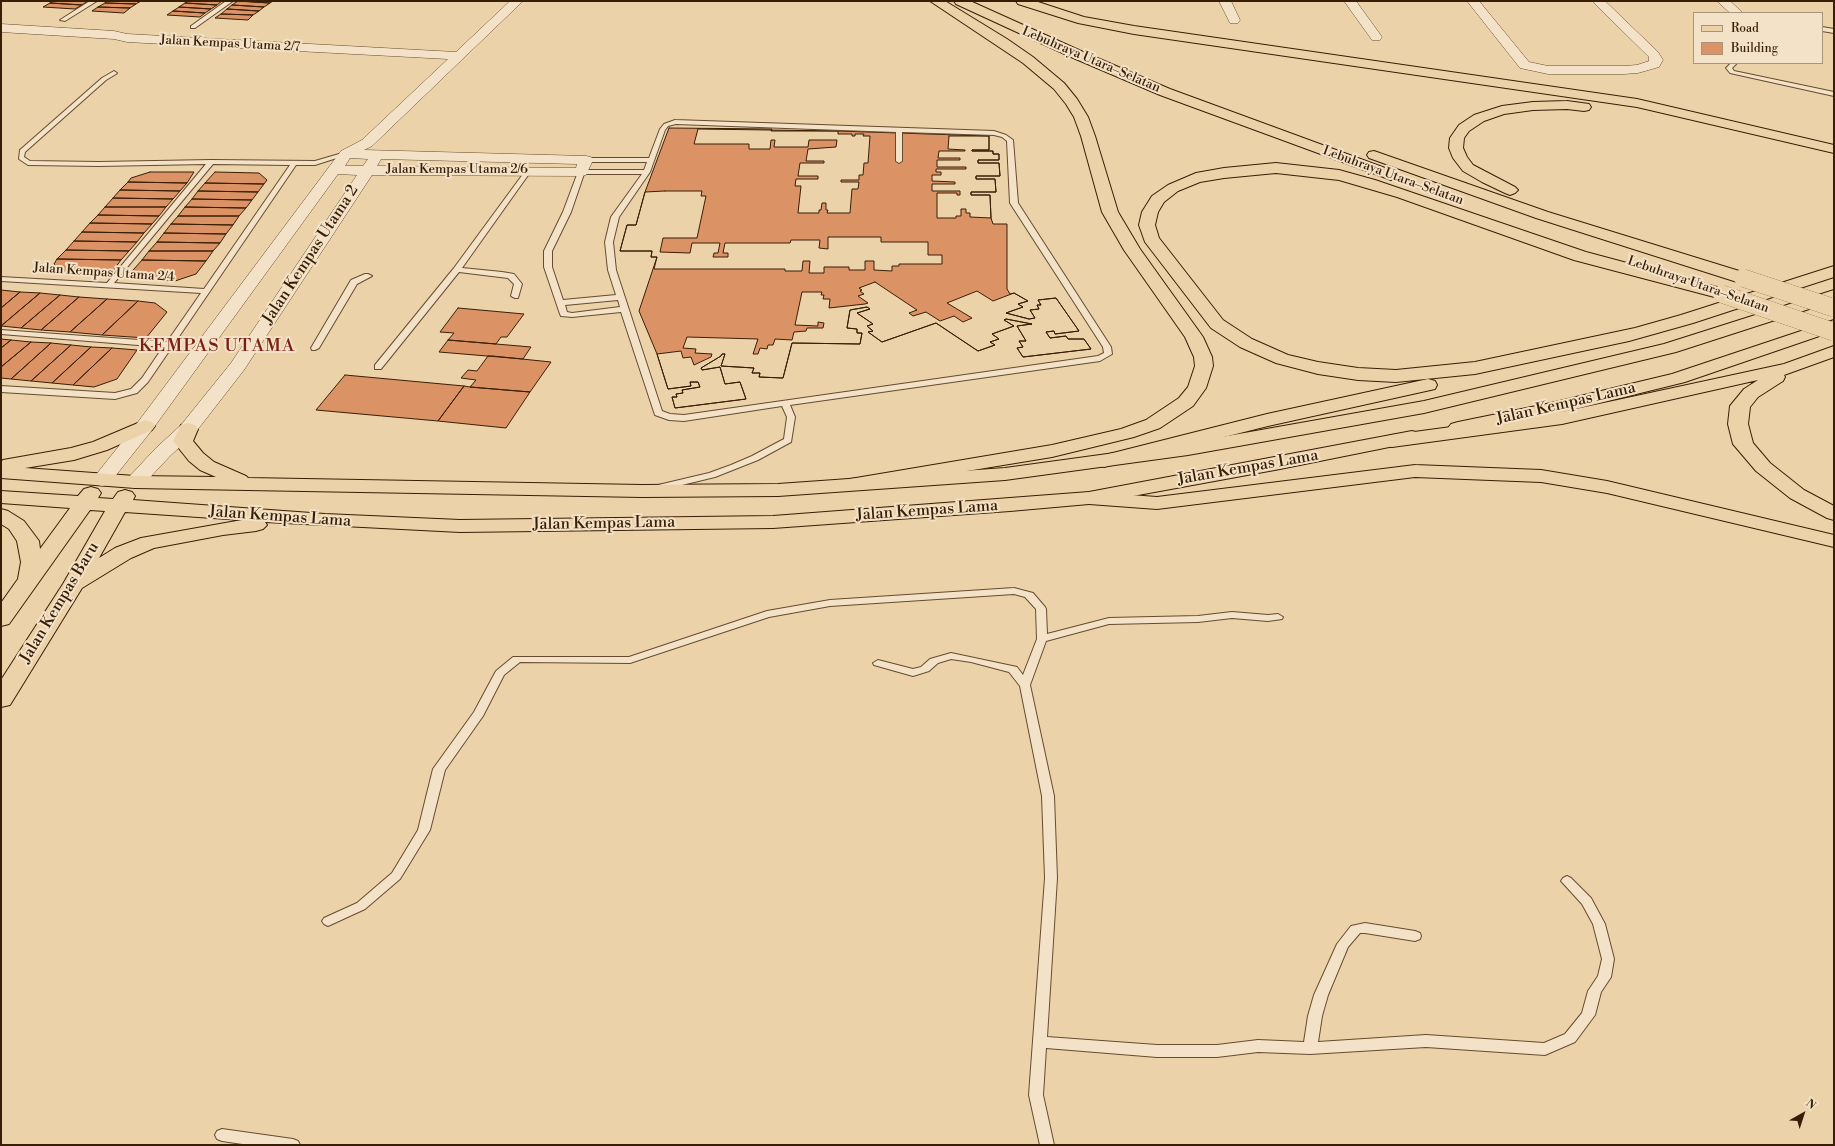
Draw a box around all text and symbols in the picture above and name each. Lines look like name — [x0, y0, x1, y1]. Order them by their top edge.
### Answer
legend — [1693, 12, 1823, 64]
text: Road — [1731, 21, 1759, 36]
street label: Lebuhraya Utara–Selatan — [1019, 24, 1163, 96]
street label: Jalan Kempas Utama 2/7 — [159, 33, 301, 55]
text: Building — [1731, 41, 1778, 56]
street label: Lebuhraya Utara–Selatan — [1320, 143, 1466, 209]
street label: Jalan Kempas Utama 2/6 — [386, 162, 528, 178]
street label: Jalan Kempas Utama 2 — [259, 182, 363, 328]
street label: Lebuhraya Utara–Selatan — [1625, 253, 1771, 317]
street label: Jalan Kempas Utama 2/4 — [33, 260, 175, 286]
district label: KEMPAS UTAMA — [139, 336, 295, 358]
street label: Jalan Kempas Lama — [1494, 379, 1638, 429]
street label: Jalan Kempas Lama — [1176, 446, 1320, 490]
street label: Jalan Kempas Lama — [855, 496, 999, 526]
street label: Jalan Kempas Lama — [208, 502, 352, 532]
street label: Jalan Kempas Lama — [533, 513, 675, 535]
street label: Jalan Kempas Baru — [16, 539, 104, 667]
north arrow — [1783, 1094, 1823, 1134]
text: N — [1803, 1096, 1818, 1113]

